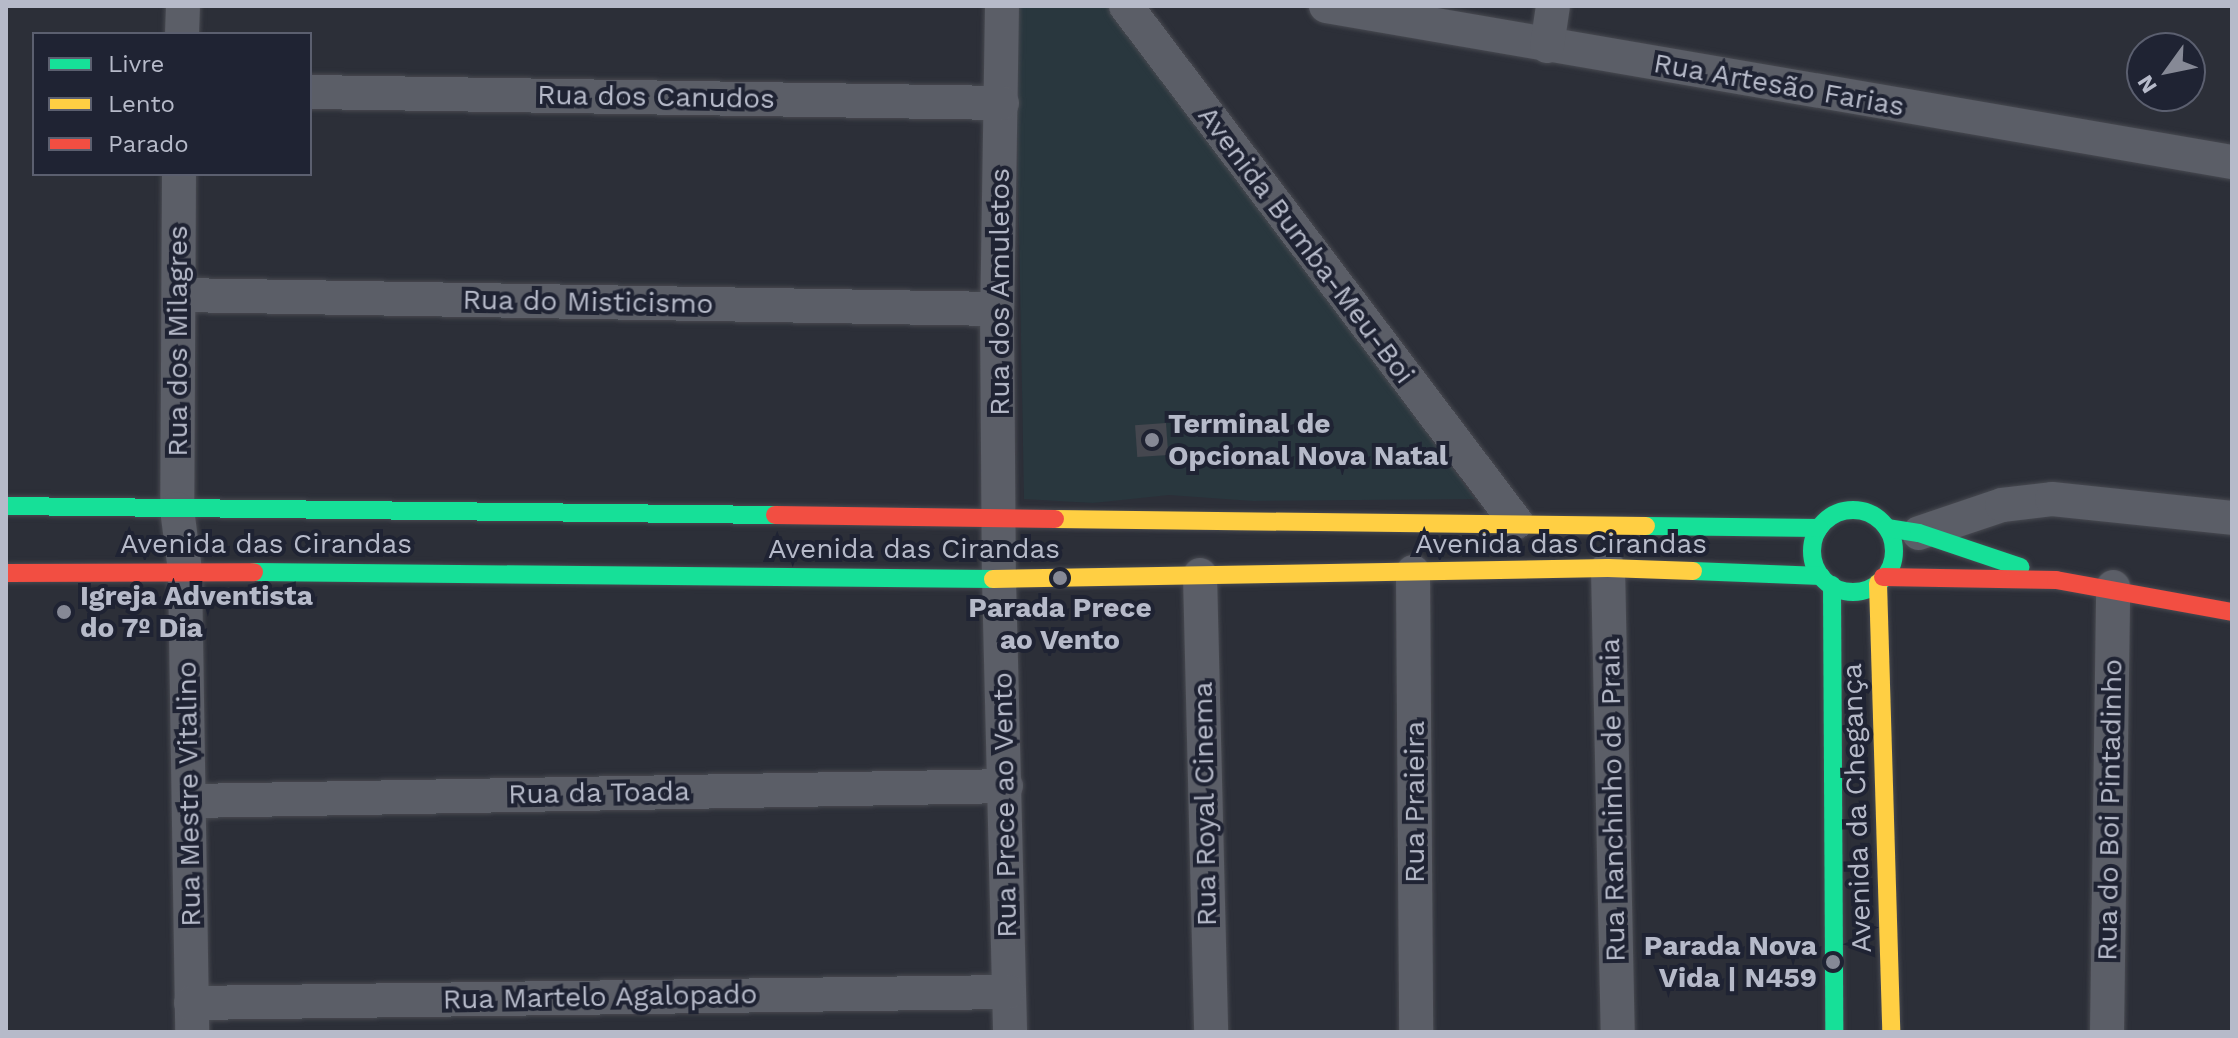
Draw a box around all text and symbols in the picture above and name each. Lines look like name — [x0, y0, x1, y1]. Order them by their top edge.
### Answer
legend — [32, 32, 312, 176]
north arrow — [2126, 32, 2206, 112]
street label: Rua Artesão Farias — [1650, 46, 1908, 124]
text: Livre — [108, 50, 164, 78]
text: N — [2132, 71, 2162, 98]
street label: Rua dos Canudos — [537, 78, 775, 116]
text: Lento — [108, 90, 175, 118]
street label: Avenida Bumba-Meu-Boi — [1190, 99, 1422, 391]
text: Parado — [108, 130, 189, 158]
street label: Rua dos Amuletos — [983, 167, 1017, 417]
street label: Rua dos Milagres — [161, 225, 195, 457]
street label: Rua do Misticismo — [462, 283, 714, 321]
place label: Terminal de Opcional Nova Natal — [1168, 407, 1449, 473]
marker: Terminal de Opcional Nova Natal — [1143, 431, 1161, 449]
street label: Avenida das Cirandas — [120, 527, 412, 561]
street label: Avenida das Cirandas — [1415, 527, 1707, 561]
street label: Avenida das Cirandas — [768, 532, 1060, 566]
marker: Parada Prece ao Vento — [1051, 569, 1069, 587]
place label: Igreja Adventista do 7º Dia — [80, 579, 314, 645]
place label: Parada Prece ao Vento — [968, 591, 1152, 657]
marker: Igreja Adventista do 7º Dia — [55, 603, 73, 621]
street label: Rua Ranchinho de Praia — [1593, 637, 1633, 963]
street label: Rua do Boi Pintadinho — [2091, 658, 2129, 962]
street label: Rua Mestre Vitalino — [170, 660, 208, 928]
street label: Avenida da Chegança — [1835, 662, 1879, 954]
street label: Rua Prece ao Vento — [986, 671, 1024, 939]
street label: Rua Royal Cinema — [1186, 681, 1224, 927]
street label: Rua Praieira — [1398, 721, 1432, 883]
street label: Rua da Toada — [507, 775, 691, 811]
place label: Parada Nova Vida | N459 — [1644, 929, 1817, 995]
marker: Parada Nova Vida | N459 — [1824, 953, 1842, 971]
street label: Rua Martelo Agalopado — [442, 977, 758, 1017]

